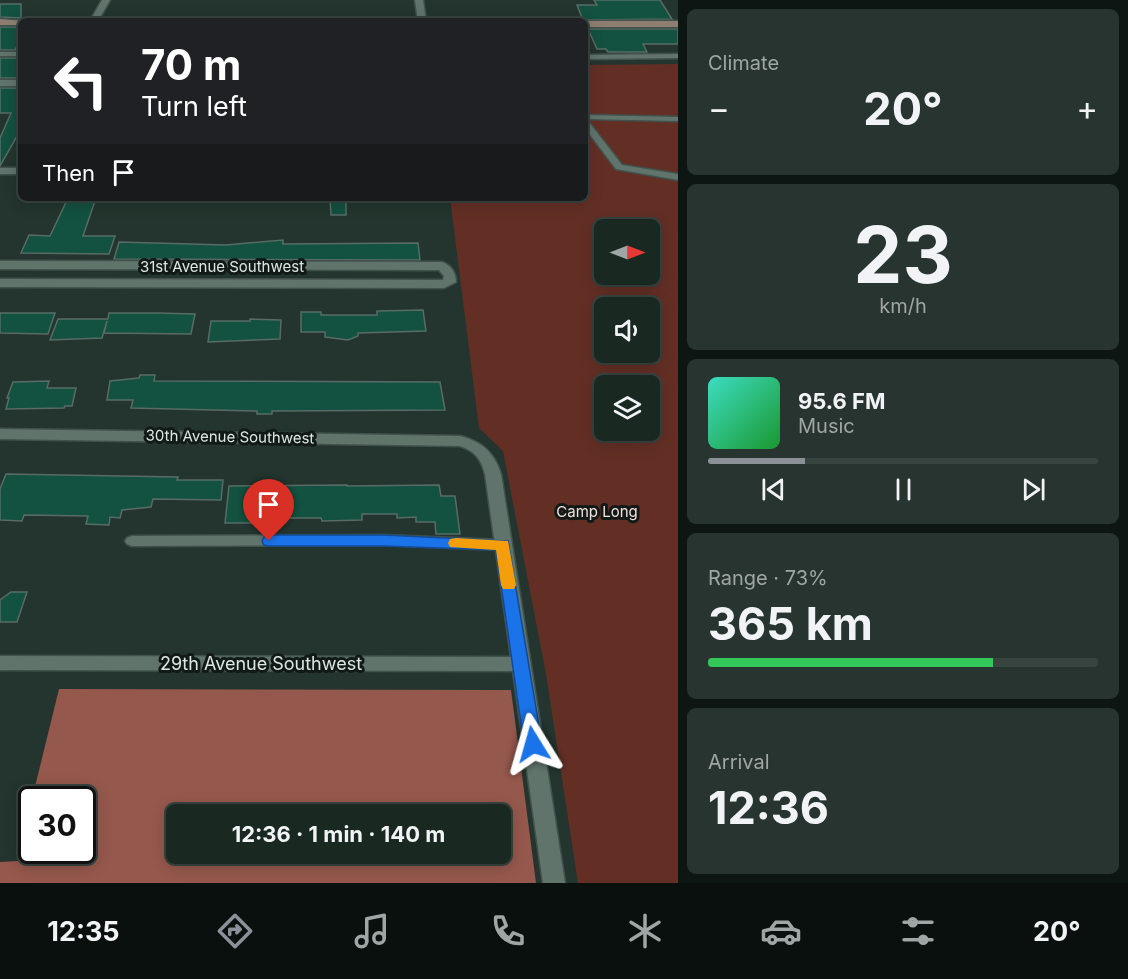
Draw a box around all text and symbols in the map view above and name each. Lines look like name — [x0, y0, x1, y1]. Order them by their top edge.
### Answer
text: 70 m — [141, 39, 241, 90]
icon: left — [42, 42, 120, 120]
text: Climate — [708, 51, 779, 75]
text: 20° — [863, 81, 943, 136]
text: − — [708, 88, 730, 128]
text: + — [1076, 88, 1098, 128]
text: Turn left — [141, 90, 247, 123]
icon: arrive — [107, 156, 140, 189]
text: Then — [42, 160, 95, 186]
text: 23 — [853, 207, 953, 302]
north arrow — [594, 219, 660, 285]
map controls — [594, 219, 660, 441]
street label: 31st Avenue Southwest — [140, 257, 304, 276]
text: km/h — [879, 294, 927, 318]
button: sound — [594, 297, 660, 363]
button: layers — [594, 375, 660, 441]
text: 95.6 FM — [798, 388, 885, 414]
text: Music — [798, 414, 855, 438]
street label: 30th Avenue Southwest — [146, 426, 315, 447]
icon: previous — [757, 473, 790, 506]
icon: pause — [887, 473, 920, 506]
icon: next — [1017, 473, 1050, 506]
pin — [243, 479, 294, 541]
icon: arrive — [252, 488, 285, 521]
park label: Camp Long — [556, 502, 638, 521]
text: Range · 73% — [708, 566, 828, 590]
text: 365 km — [708, 596, 873, 651]
street label: 29th Avenue Southwest — [160, 653, 362, 674]
position arrow — [501, 712, 565, 776]
text: Arrival — [708, 750, 770, 774]
text: 12:36 — [708, 780, 829, 835]
speed limit sign: 30 — [18, 786, 96, 864]
text: 12:36 · 1 min · 140 m — [232, 821, 445, 847]
icon: directions — [214, 910, 256, 952]
icon: music — [351, 910, 393, 952]
icon: phone — [487, 910, 529, 952]
icon: climate — [624, 910, 666, 952]
icon: car — [760, 910, 802, 952]
icon: filters — [897, 910, 939, 952]
text: 12:35 — [47, 915, 120, 948]
text: 20° — [1033, 915, 1081, 948]

